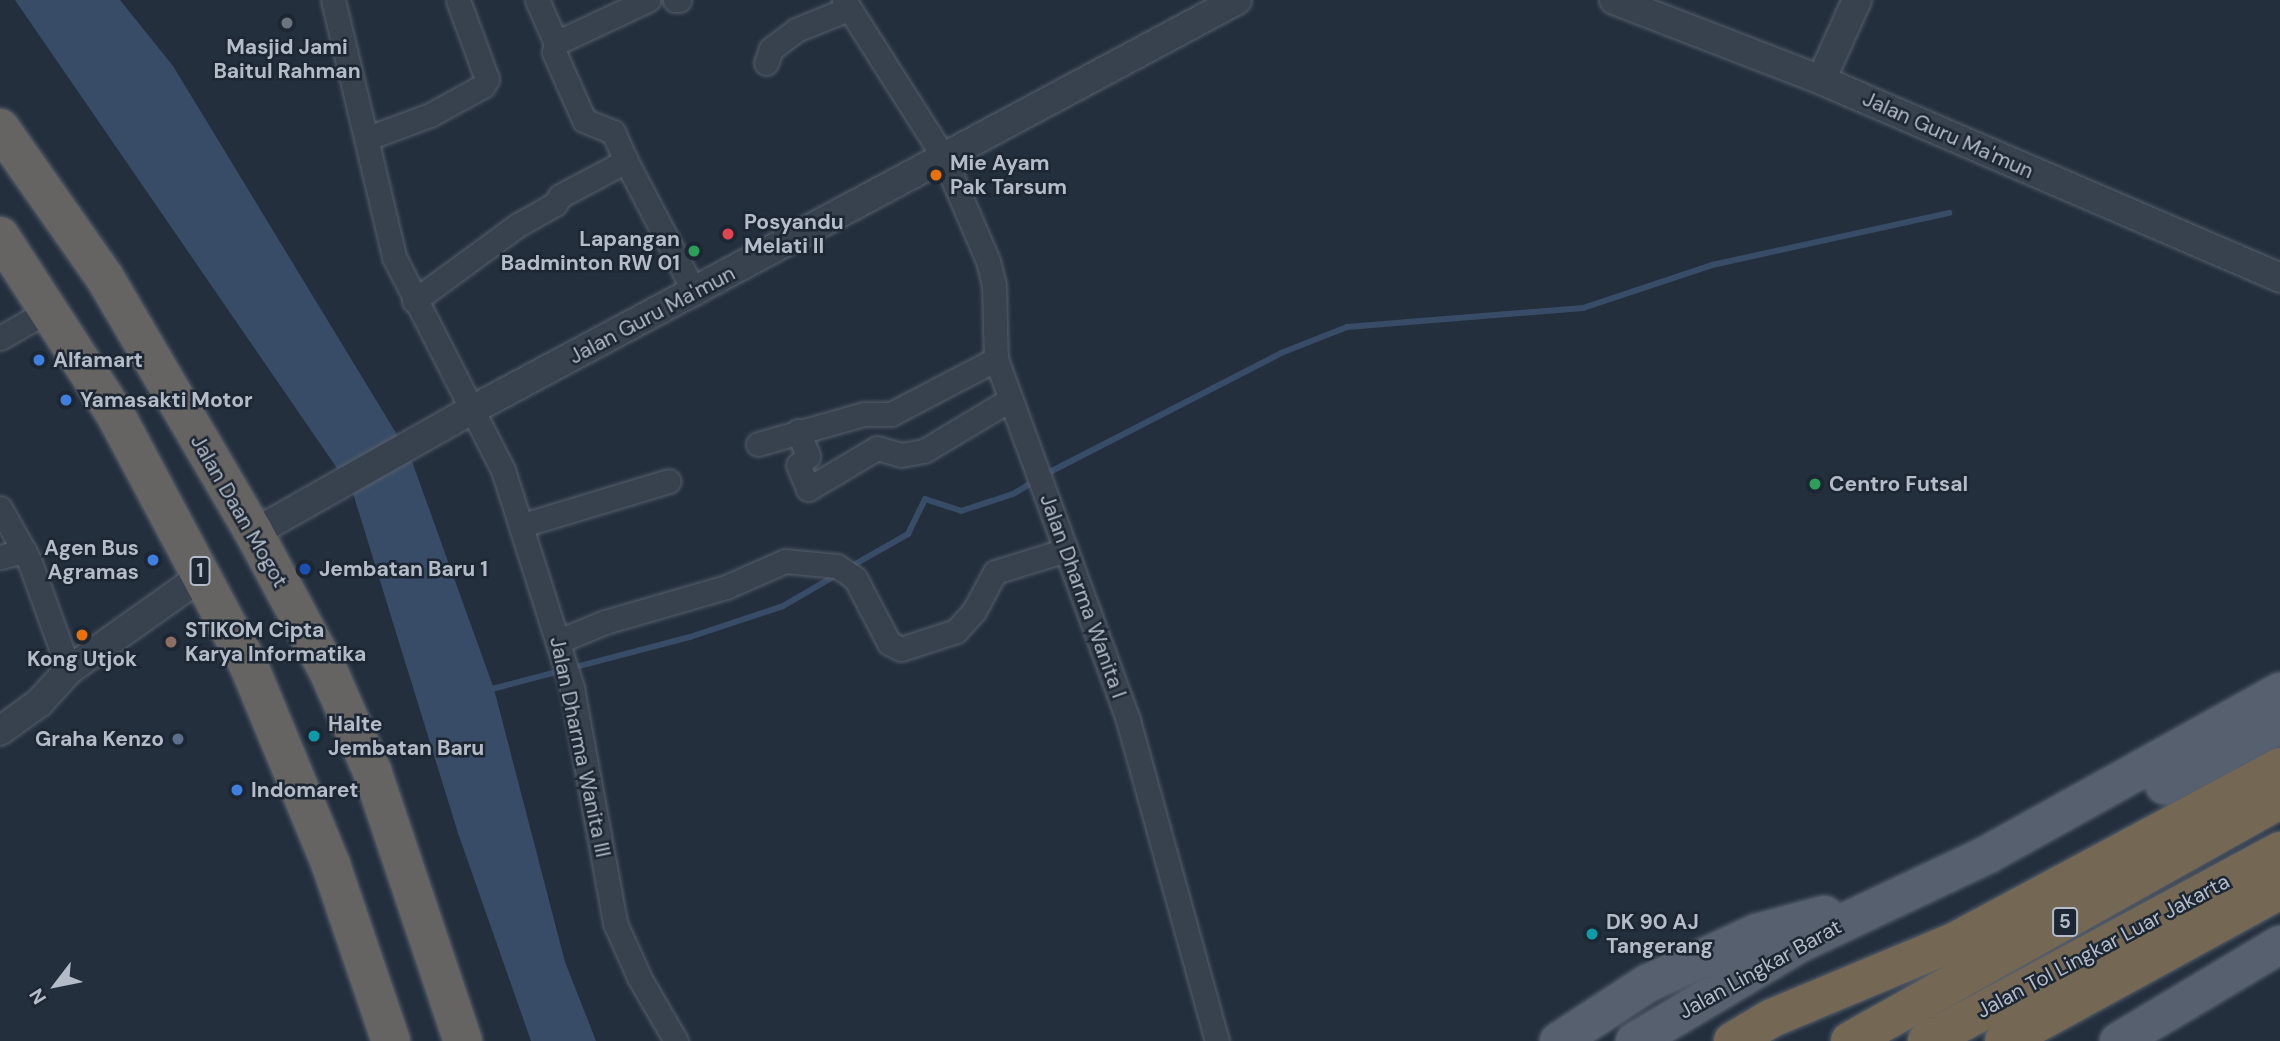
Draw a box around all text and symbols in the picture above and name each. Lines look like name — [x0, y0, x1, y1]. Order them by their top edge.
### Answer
marker: Masjid Jami Baitul Rahman — [279, 15, 295, 31]
place label: Masjid Jami Baitul Rahman — [213, 34, 361, 84]
street label: Jalan Guru Ma'mun — [1859, 86, 2037, 184]
place label: Mie Ayam Pak Tarsum — [950, 150, 1067, 200]
marker: Mie Ayam Pak Tarsum — [928, 167, 944, 183]
place label: Posyandu Melati II — [744, 209, 844, 259]
marker: Posyandu Melati II — [718, 224, 738, 244]
place label: Lapangan Badminton RW 01 — [501, 226, 680, 276]
marker: Lapangan Badminton RW 01 — [686, 243, 702, 259]
street label: Jalan Guru Ma'mun — [565, 261, 739, 369]
place label: Alfamart — [53, 347, 143, 373]
marker: Alfamart — [31, 352, 47, 368]
place label: Yamasakti Motor — [80, 387, 253, 413]
marker: Yamasakti Motor — [58, 392, 74, 408]
street label: Jalan Daan Mogot — [185, 430, 293, 592]
place label: Centro Futsal — [1829, 471, 1968, 497]
marker: Centro Futsal — [1807, 476, 1823, 492]
street label: Jalan Dharma Wanita I — [1034, 491, 1132, 701]
place label: Agen Bus Agramas — [44, 535, 139, 585]
marker: Agen Bus Agramas — [145, 552, 161, 568]
road number: 1 — [190, 556, 210, 586]
place label: Jembatan Baru 1 — [319, 556, 488, 582]
marker: Jembatan Baru 1 — [297, 561, 313, 577]
place label: STIKOM Cipta Karya Informatika — [185, 617, 366, 667]
marker: Kong Utjok — [74, 627, 90, 643]
marker: STIKOM Cipta Karya Informatika — [163, 634, 179, 650]
street label: Jalan Dharma Wanita III — [544, 634, 616, 860]
place label: Kong Utjok — [27, 646, 137, 672]
place label: Halte Jembatan Baru — [328, 711, 484, 761]
place label: Graha Kenzo — [35, 726, 164, 752]
marker: Halte Jembatan Baru — [306, 728, 322, 744]
marker: Graha Kenzo — [170, 731, 186, 747]
place label: Indomaret — [251, 777, 358, 803]
marker: Indomaret — [229, 782, 245, 798]
street label: Jalan Tol Lingkar Luar Jakarta — [1972, 869, 2234, 1023]
road number: 5 — [2051, 906, 2079, 938]
place label: DK 90 AJ Tangerang — [1606, 909, 1713, 959]
street label: Jalan Lingkar Barat — [1674, 914, 1846, 1024]
marker: DK 90 AJ Tangerang — [1584, 926, 1600, 942]
north arrow — [21, 950, 91, 1020]
text: N — [23, 984, 52, 1009]

